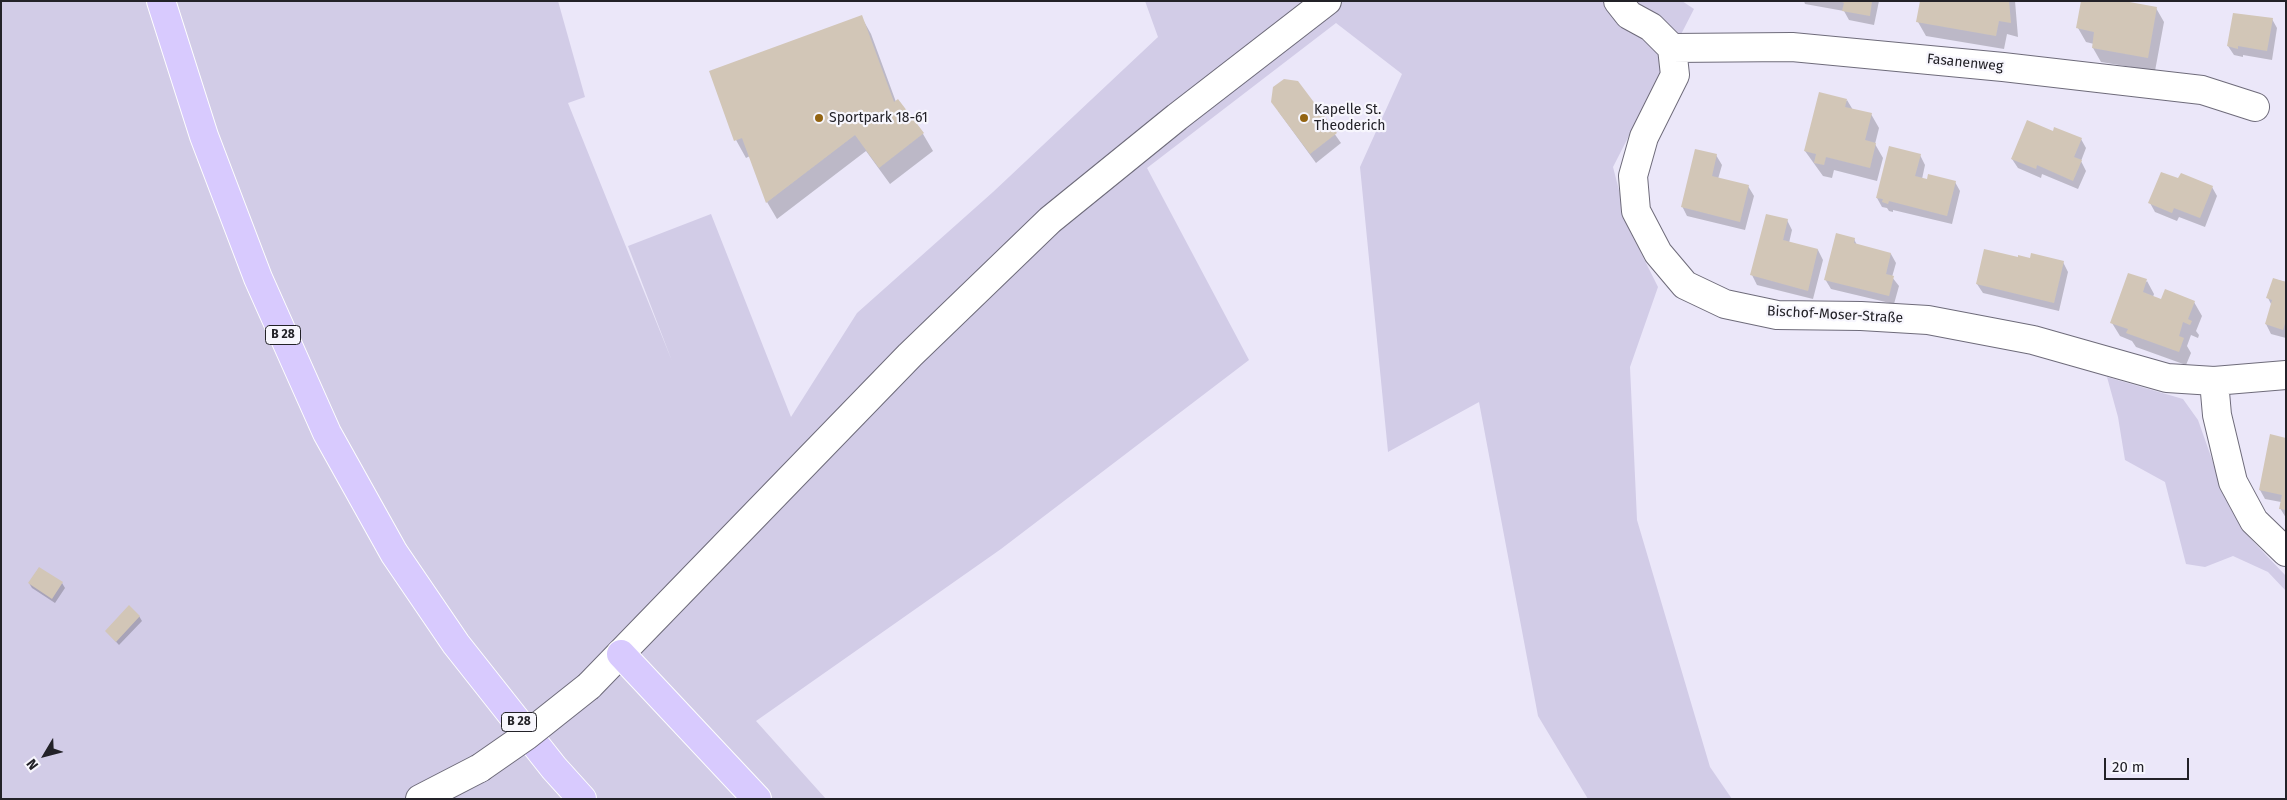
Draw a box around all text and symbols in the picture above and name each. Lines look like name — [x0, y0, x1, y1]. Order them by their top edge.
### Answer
street label: Fasanenweg — [1926, 51, 2004, 75]
place label: Kapelle St. Theoderich — [1314, 102, 1385, 134]
place label: Sportpark 18-61 — [829, 110, 928, 126]
marker: Sportpark 18-61 — [813, 112, 825, 124]
marker: Kapelle St. Theoderich — [1298, 112, 1310, 124]
street label: Bischof-Moser-Straße — [1766, 303, 1904, 327]
road number: B 28 — [266, 326, 300, 344]
road number: B 28 — [502, 712, 536, 732]
north arrow — [20, 730, 70, 780]
scale bar — [2107, 748, 2192, 780]
text: N — [23, 756, 42, 773]
text: 20 m — [2112, 758, 2145, 776]

